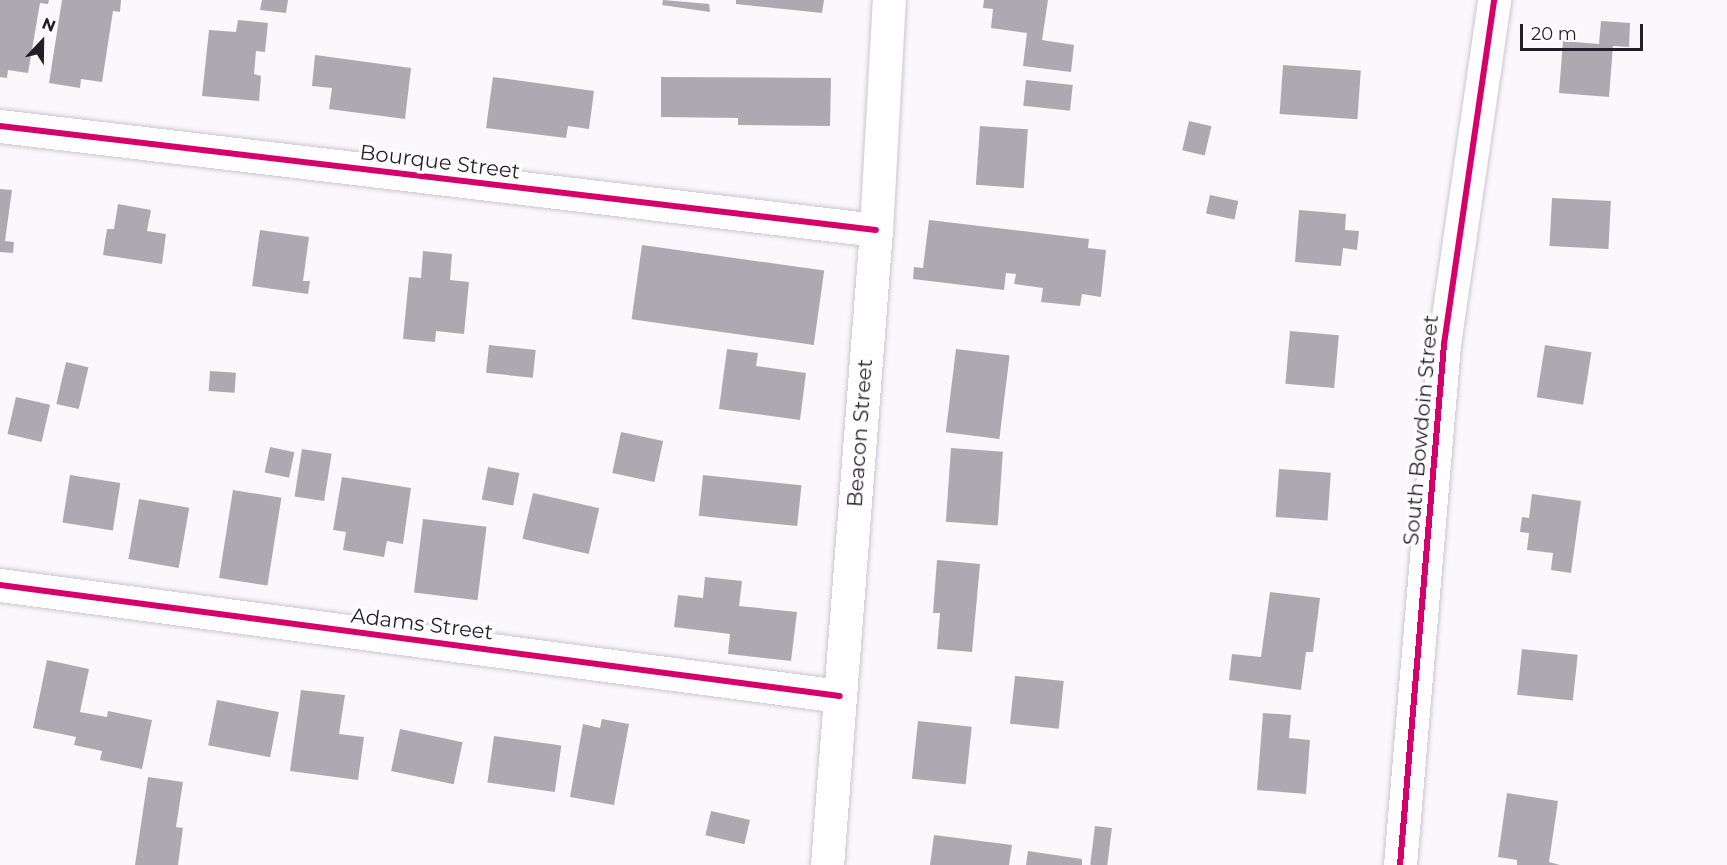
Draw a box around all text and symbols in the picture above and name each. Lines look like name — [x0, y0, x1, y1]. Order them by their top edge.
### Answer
north arrow — [12, 12, 72, 72]
scale bar — [1523, 12, 1646, 50]
text: N — [39, 14, 58, 36]
text: 20 m — [1531, 23, 1577, 45]
street label: Bourque Street — [358, 140, 522, 184]
street label: South Bowdoin Street — [1398, 314, 1444, 546]
street label: Beacon Street — [842, 358, 878, 508]
street label: Adams Street — [349, 603, 495, 645]

